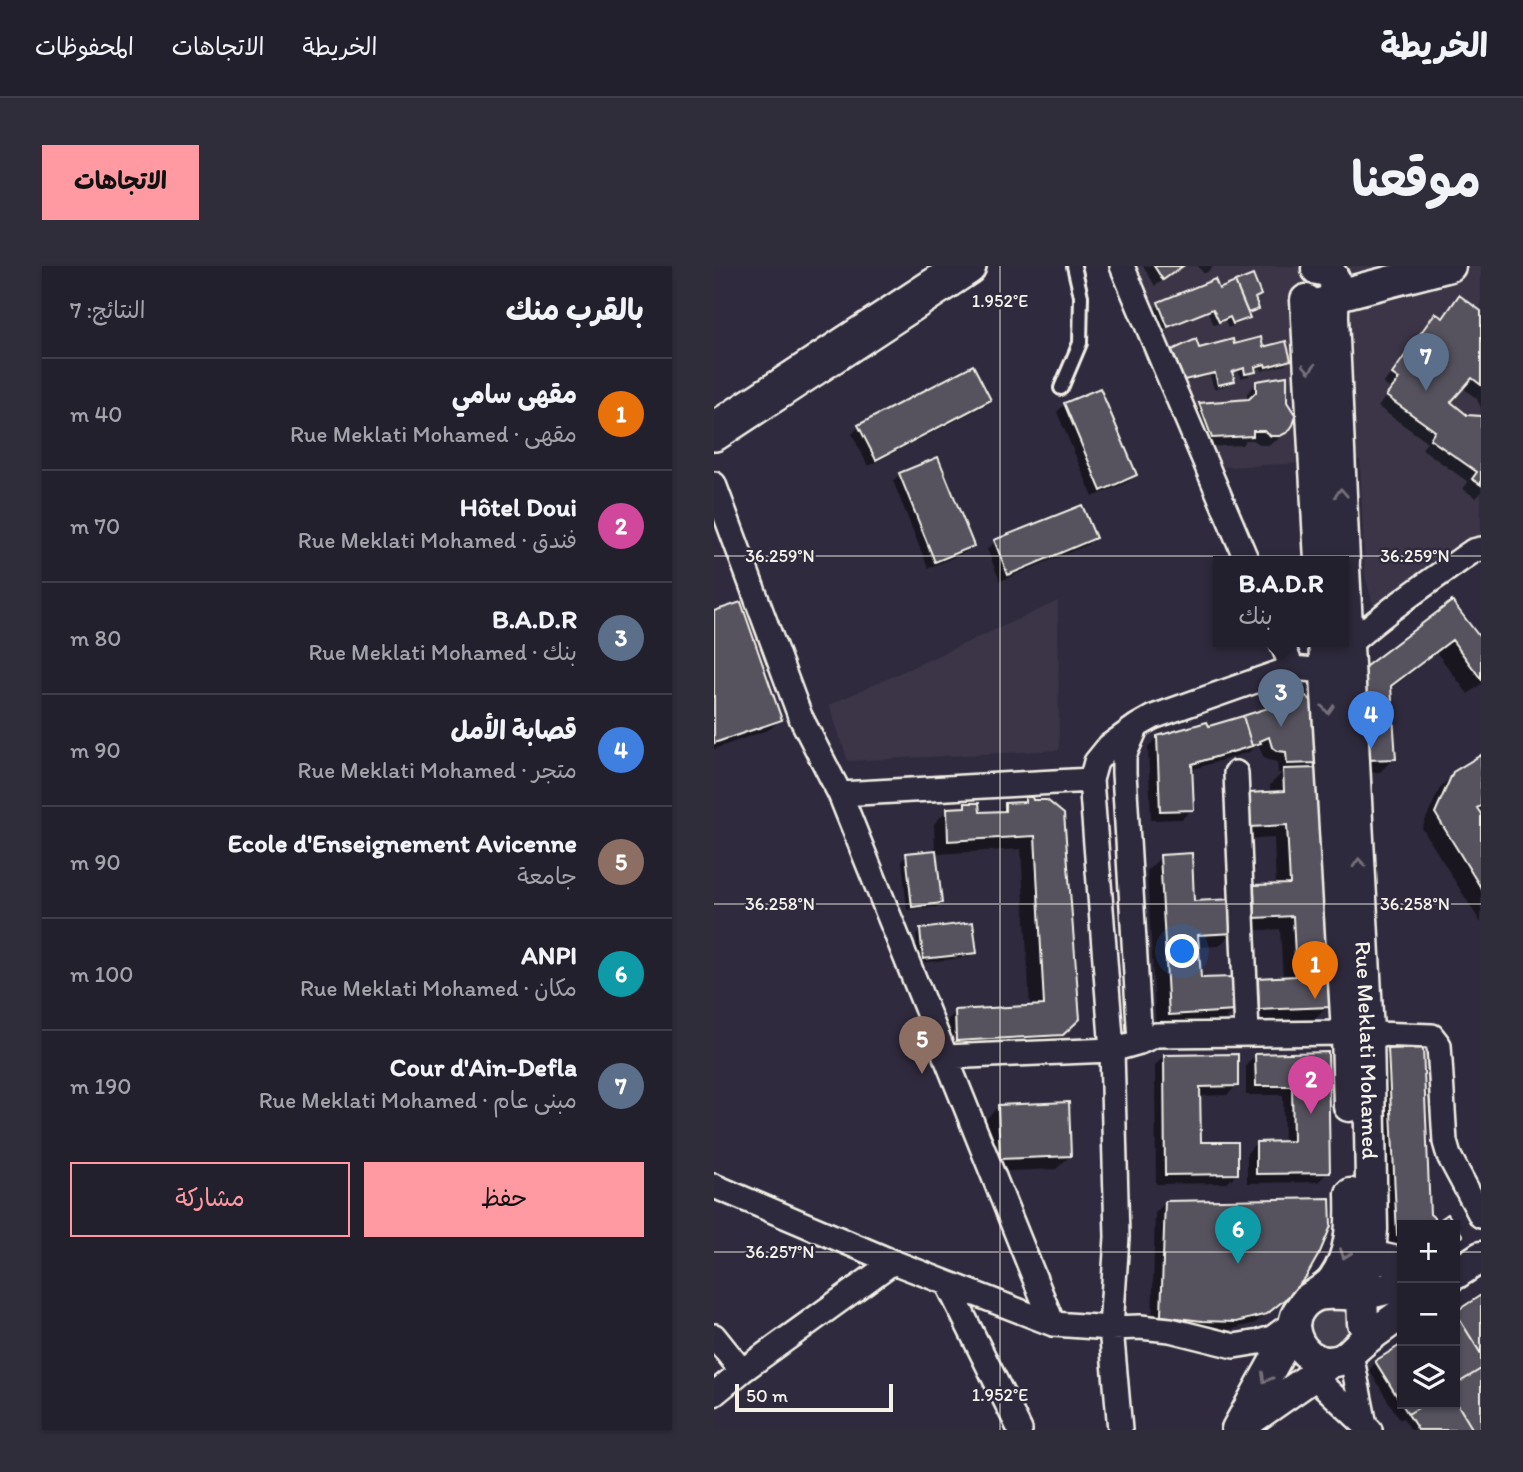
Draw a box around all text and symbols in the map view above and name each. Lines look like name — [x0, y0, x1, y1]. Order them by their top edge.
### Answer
text: الخريطة — [1381, 26, 1488, 65]
text: المحفوظات — [35, 32, 134, 61]
text: الاتجاهات — [172, 32, 265, 61]
text: الخريطة — [303, 32, 377, 61]
button: الاتجاهات — [42, 145, 199, 220]
text: موقعنا — [1351, 149, 1481, 208]
text: 1.952°E — [972, 290, 1028, 312]
text: بالقرب منك — [506, 291, 644, 328]
text: النتائج: 7 — [70, 296, 145, 324]
pin: 7 — [1403, 333, 1449, 391]
one-way arrow — [1302, 362, 1317, 373]
text: مقهى سامي — [452, 378, 577, 410]
text: 40 m — [70, 400, 123, 428]
text: 1 — [616, 400, 626, 428]
text: مقهى · Rue Meklati Mohamed — [290, 420, 577, 448]
one-way arrow — [1333, 487, 1348, 498]
text: Hôtel Doui — [460, 491, 577, 523]
text: 70 m — [70, 512, 120, 540]
text: 2 — [615, 512, 627, 540]
text: فندق · Rue Meklati Mohamed — [298, 526, 577, 554]
text: 36.259°N — [745, 545, 815, 567]
text: 36.259°N — [1380, 545, 1450, 567]
popup — [1213, 556, 1349, 647]
text: B.A.D.R — [1238, 567, 1324, 599]
text: بنك — [1238, 602, 1273, 630]
text: B.A.D.R — [492, 603, 577, 635]
text: 80 m — [70, 624, 121, 652]
text: 3 — [615, 624, 627, 652]
text: بنك · Rue Meklati Mohamed — [308, 638, 577, 666]
pin: 3 — [1258, 669, 1304, 727]
pin: 4 — [1348, 691, 1394, 749]
one-way arrow — [1321, 704, 1336, 715]
text: قصابة الأمل — [451, 714, 577, 746]
text: 90 m — [70, 736, 121, 764]
text: 4 — [614, 736, 628, 764]
text: متجر · Rue Meklati Mohamed — [298, 756, 577, 784]
text: Ecole d'Enseignement Avicenne — [228, 827, 577, 859]
text: 90 m — [70, 848, 121, 876]
text: 5 — [615, 848, 627, 876]
one-way arrow — [1352, 858, 1367, 869]
text: جامعة — [517, 862, 577, 890]
text: 36.258°N — [745, 893, 815, 915]
text: 36.258°N — [1380, 893, 1450, 915]
your location — [1165, 934, 1199, 968]
text: ANPI — [521, 939, 577, 971]
street label: Rue Meklati Mohamed — [1349, 940, 1385, 1160]
pin: 1 — [1292, 941, 1338, 999]
text: 100 m — [70, 960, 134, 988]
text: 6 — [615, 960, 627, 988]
text: مكان · Rue Meklati Mohamed — [300, 974, 577, 1002]
pin: 5 — [899, 1016, 945, 1074]
text: Cour d'Ain-Defla — [390, 1051, 577, 1083]
pin: 2 — [1288, 1056, 1334, 1114]
text: 190 m — [70, 1072, 131, 1100]
text: 7 — [615, 1072, 627, 1100]
text: مبنى عام · Rue Meklati Mohamed — [259, 1086, 577, 1114]
button: مشاركة — [70, 1162, 350, 1237]
button: حفظ — [364, 1162, 644, 1237]
pin: 6 — [1215, 1206, 1261, 1264]
map controls — [1397, 1220, 1460, 1409]
button: + — [1397, 1220, 1460, 1283]
text: 36.257°N — [745, 1241, 815, 1263]
one-way arrow — [1339, 1247, 1353, 1259]
button: − — [1397, 1283, 1460, 1346]
button: layers — [1397, 1346, 1460, 1409]
one-way arrow — [1261, 1370, 1274, 1383]
scale bar — [735, 1381, 892, 1413]
text: 50 m — [746, 1384, 788, 1407]
text: 1.952°E — [972, 1384, 1028, 1406]

